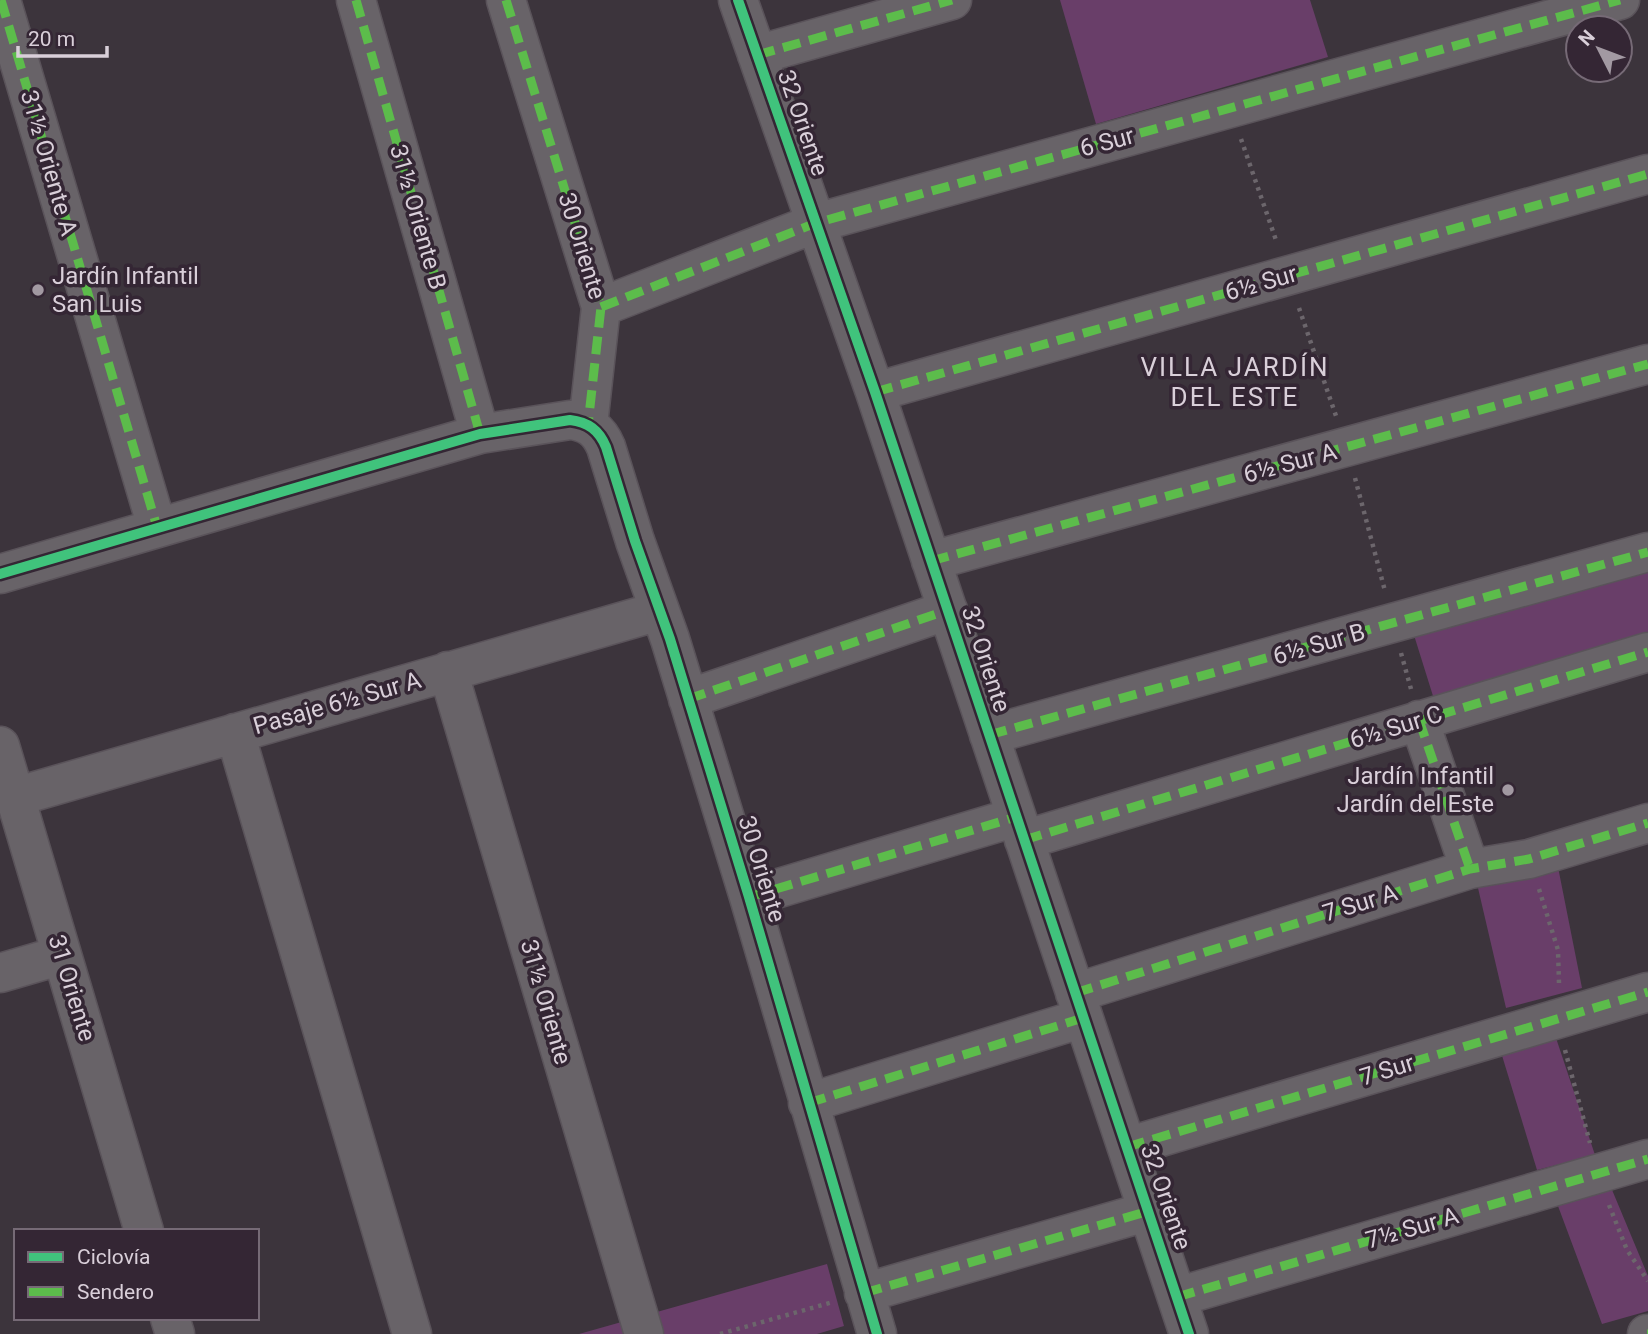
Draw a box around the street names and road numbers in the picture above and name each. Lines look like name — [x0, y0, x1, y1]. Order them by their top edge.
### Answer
street label: 32 Oriente — [772, 66, 834, 180]
street label: 31½ Oriente A — [15, 87, 83, 239]
street label: 6 Sur — [1077, 121, 1137, 163]
street label: 31½ Oriente B — [384, 141, 452, 293]
street label: 30 Oriente — [553, 189, 611, 303]
street label: 6½ Sur — [1222, 259, 1300, 307]
street label: 6½ Sur A — [1240, 437, 1340, 489]
street label: 32 Oriente — [956, 602, 1016, 716]
street label: 6½ Sur B — [1270, 618, 1368, 670]
street label: Pasaje 6½ Sur A — [250, 666, 424, 740]
street label: 6½ Sur C — [1346, 700, 1446, 754]
street label: 30 Oriente — [733, 812, 791, 926]
street label: 7 Sur A — [1319, 878, 1401, 928]
street label: 31 Oriente — [43, 931, 101, 1045]
street label: 31½ Oriente — [515, 936, 577, 1068]
street label: 7 Sur — [1357, 1049, 1417, 1091]
street label: 32 Oriente — [1135, 1140, 1197, 1254]
street label: 7½ Sur A — [1362, 1201, 1462, 1255]

